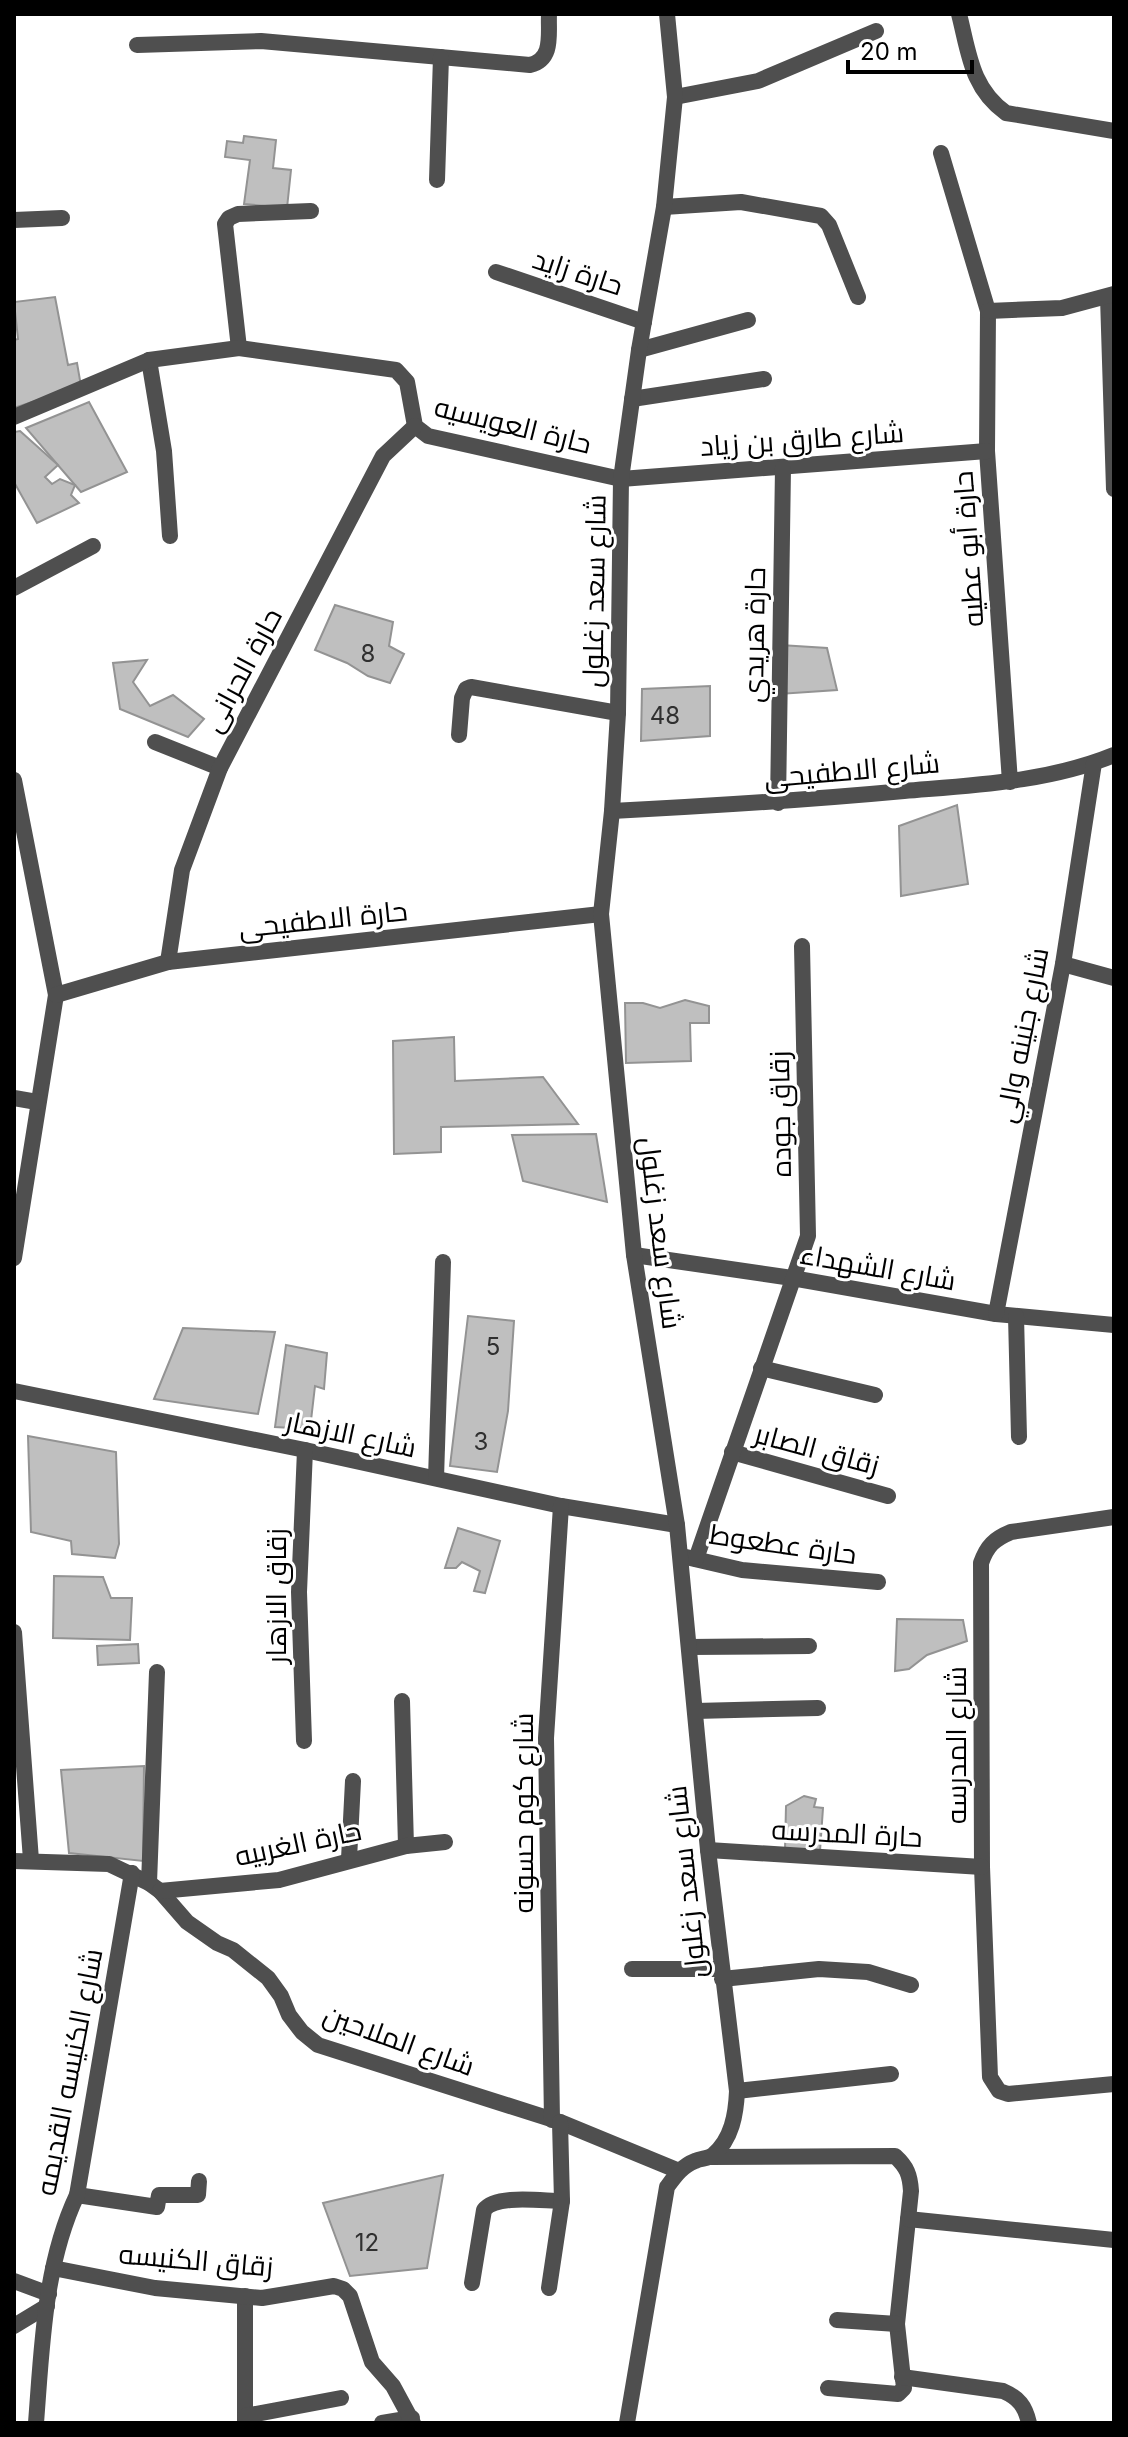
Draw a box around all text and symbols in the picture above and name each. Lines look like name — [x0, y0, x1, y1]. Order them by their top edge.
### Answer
scale bar — [848, 24, 972, 74]
text: 20 m — [860, 37, 918, 66]
street label: حارة زايد — [529, 242, 627, 302]
street label: حارة العويسيه — [431, 389, 595, 461]
street label: شارع طارق بن زياد — [699, 415, 905, 465]
street label: حارة أبو عطيه — [946, 470, 990, 628]
street label: شارع سعد زغلول — [575, 494, 615, 688]
street label: حارة هريدي — [736, 567, 777, 703]
street label: حارة الحرانى — [195, 602, 289, 738]
house number: 8 — [361, 639, 375, 668]
house number: 48 — [650, 701, 680, 730]
street label: شارع الاطفيحى — [763, 745, 941, 797]
street label: حارة الاطفيحى — [237, 893, 409, 945]
street label: شارع جنينه والي — [988, 945, 1061, 1126]
street label: زقاق جوده — [762, 1051, 798, 1177]
street label: شارع سعد زغلول — [630, 1135, 690, 1331]
street label: شارع الشهداء — [797, 1237, 959, 1299]
house number: 5 — [486, 1332, 500, 1361]
street label: شارع الازهار — [280, 1403, 420, 1466]
street label: زقاق الصابر — [749, 1416, 883, 1482]
house number: 3 — [474, 1427, 488, 1456]
street label: حارة عطعوط — [707, 1517, 859, 1571]
street label: زقاق الازهار — [259, 1528, 293, 1666]
street label: شارع المدرسه — [939, 1666, 975, 1824]
street label: شارع كوم حسونه — [506, 1713, 543, 1913]
street label: شارع سعد زغلول — [659, 1784, 715, 1980]
street label: حارة المدرسه — [771, 1812, 923, 1854]
street label: حارة الغربيه — [232, 1813, 364, 1873]
street label: شارع الكنيسه القديمه — [28, 1946, 112, 2199]
street label: شارع الملاحين — [318, 1997, 479, 2085]
house number: 12 — [355, 2228, 379, 2257]
street label: زقاق الكنيسه — [117, 2236, 275, 2284]

